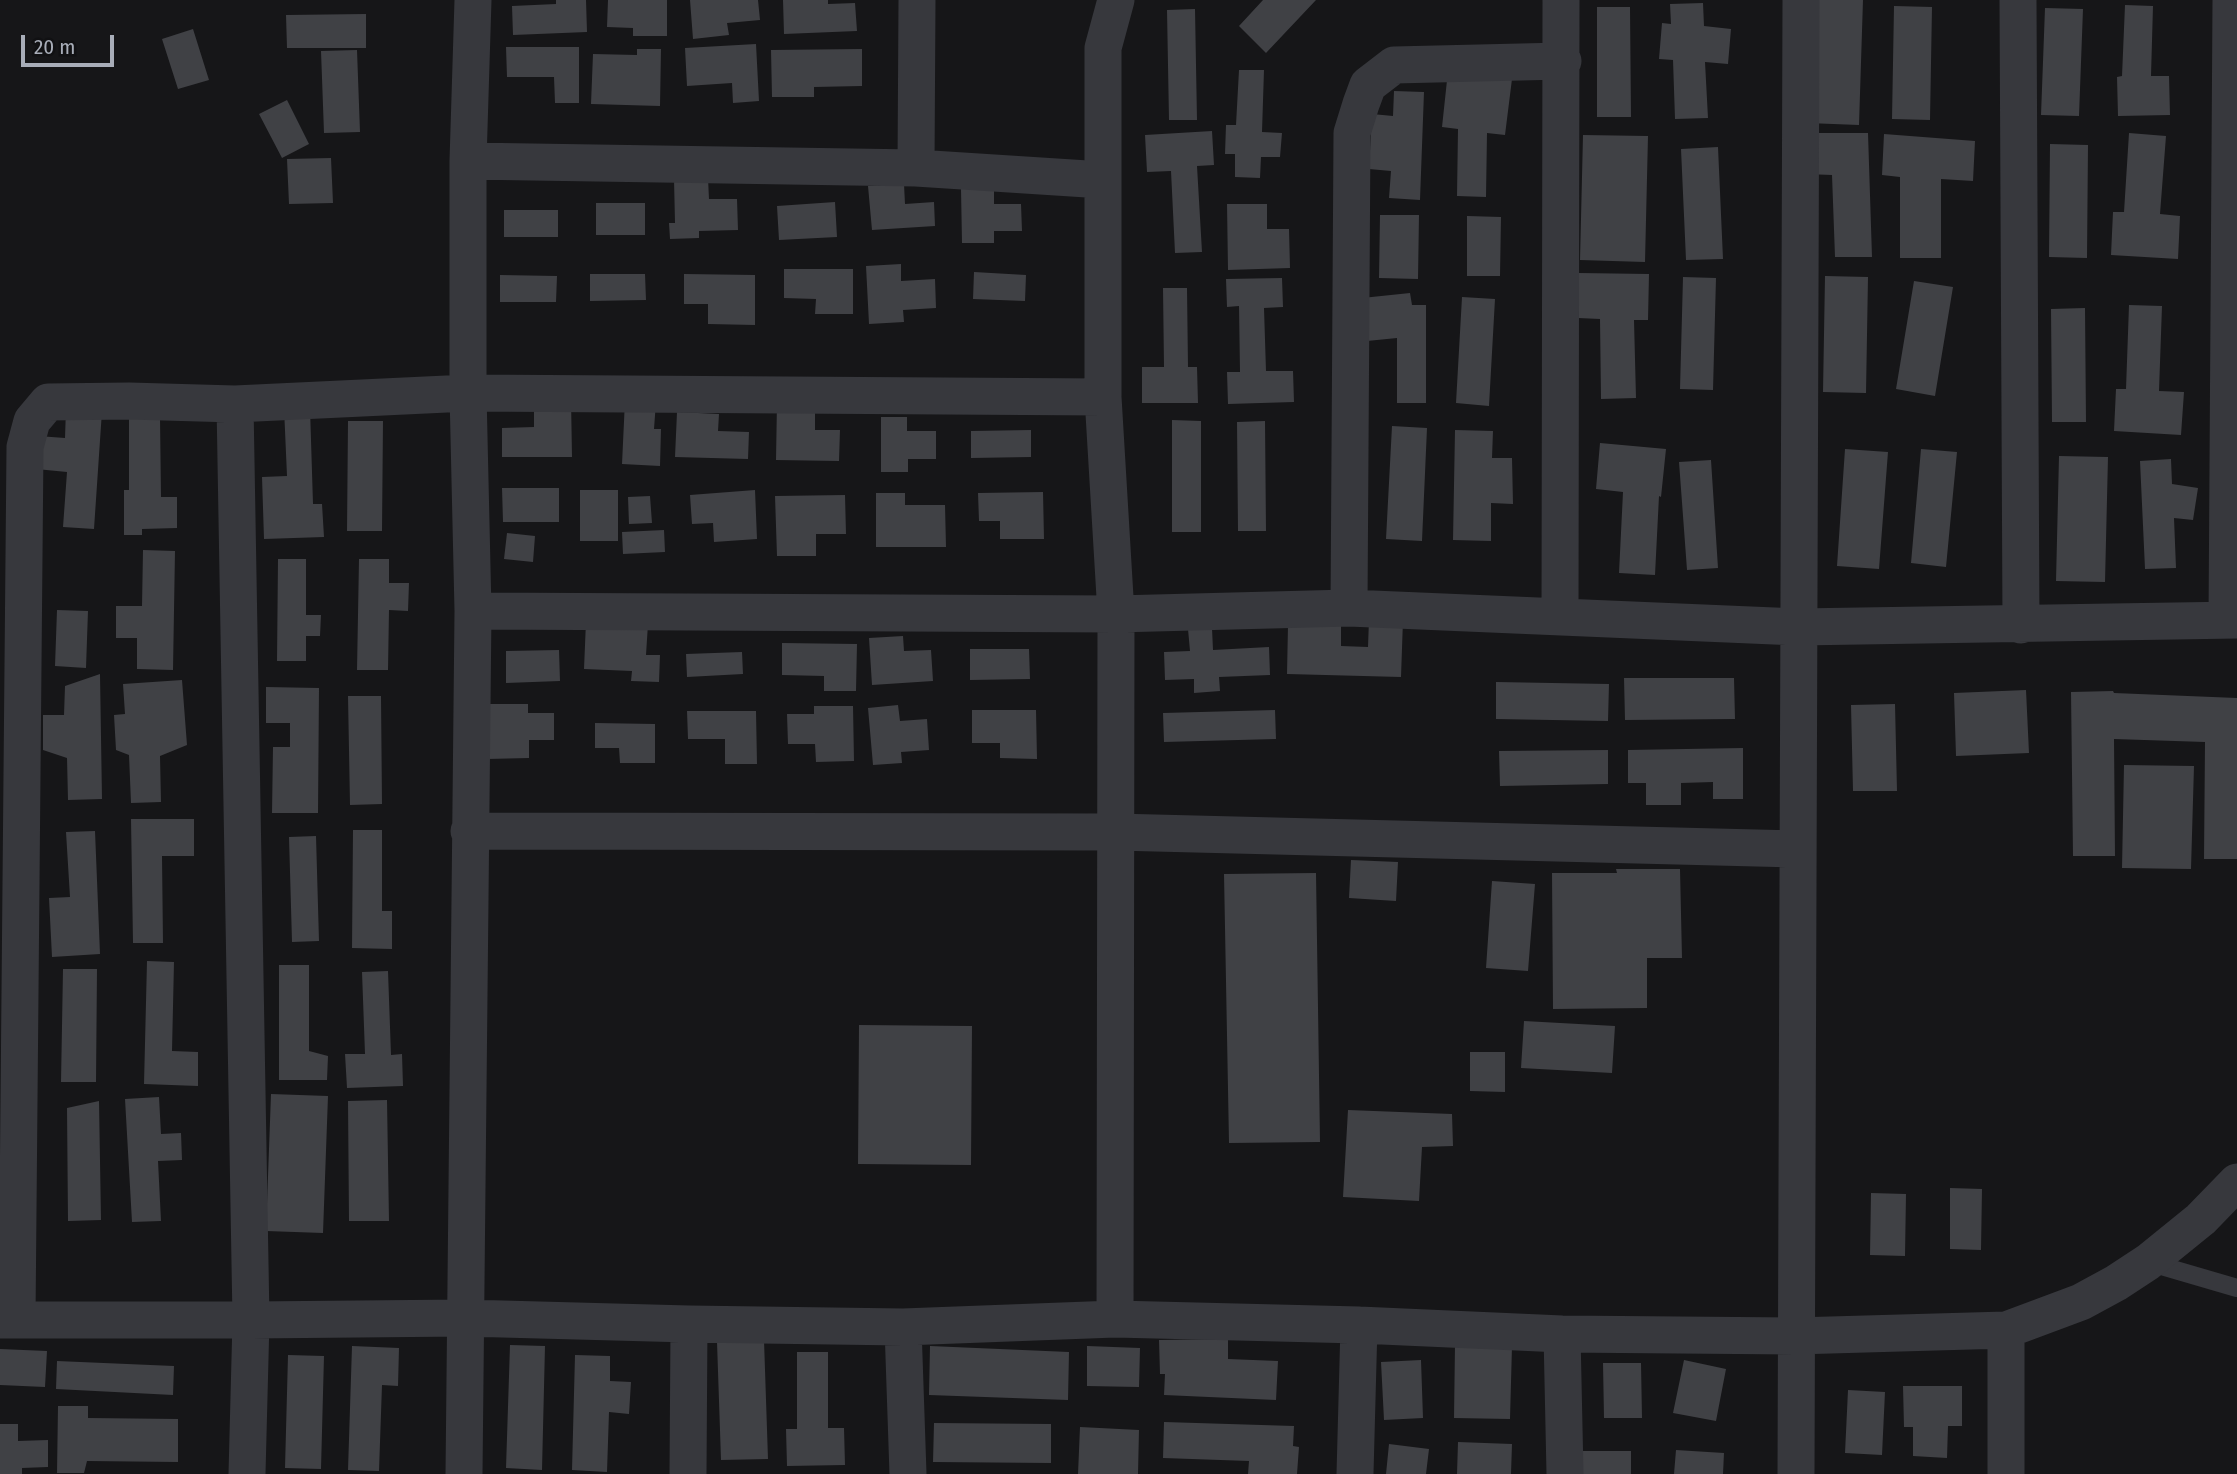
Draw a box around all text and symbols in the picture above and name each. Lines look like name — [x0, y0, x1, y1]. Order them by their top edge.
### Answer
scale bar — [24, 21, 117, 65]
text: 20 m — [34, 34, 75, 60]

